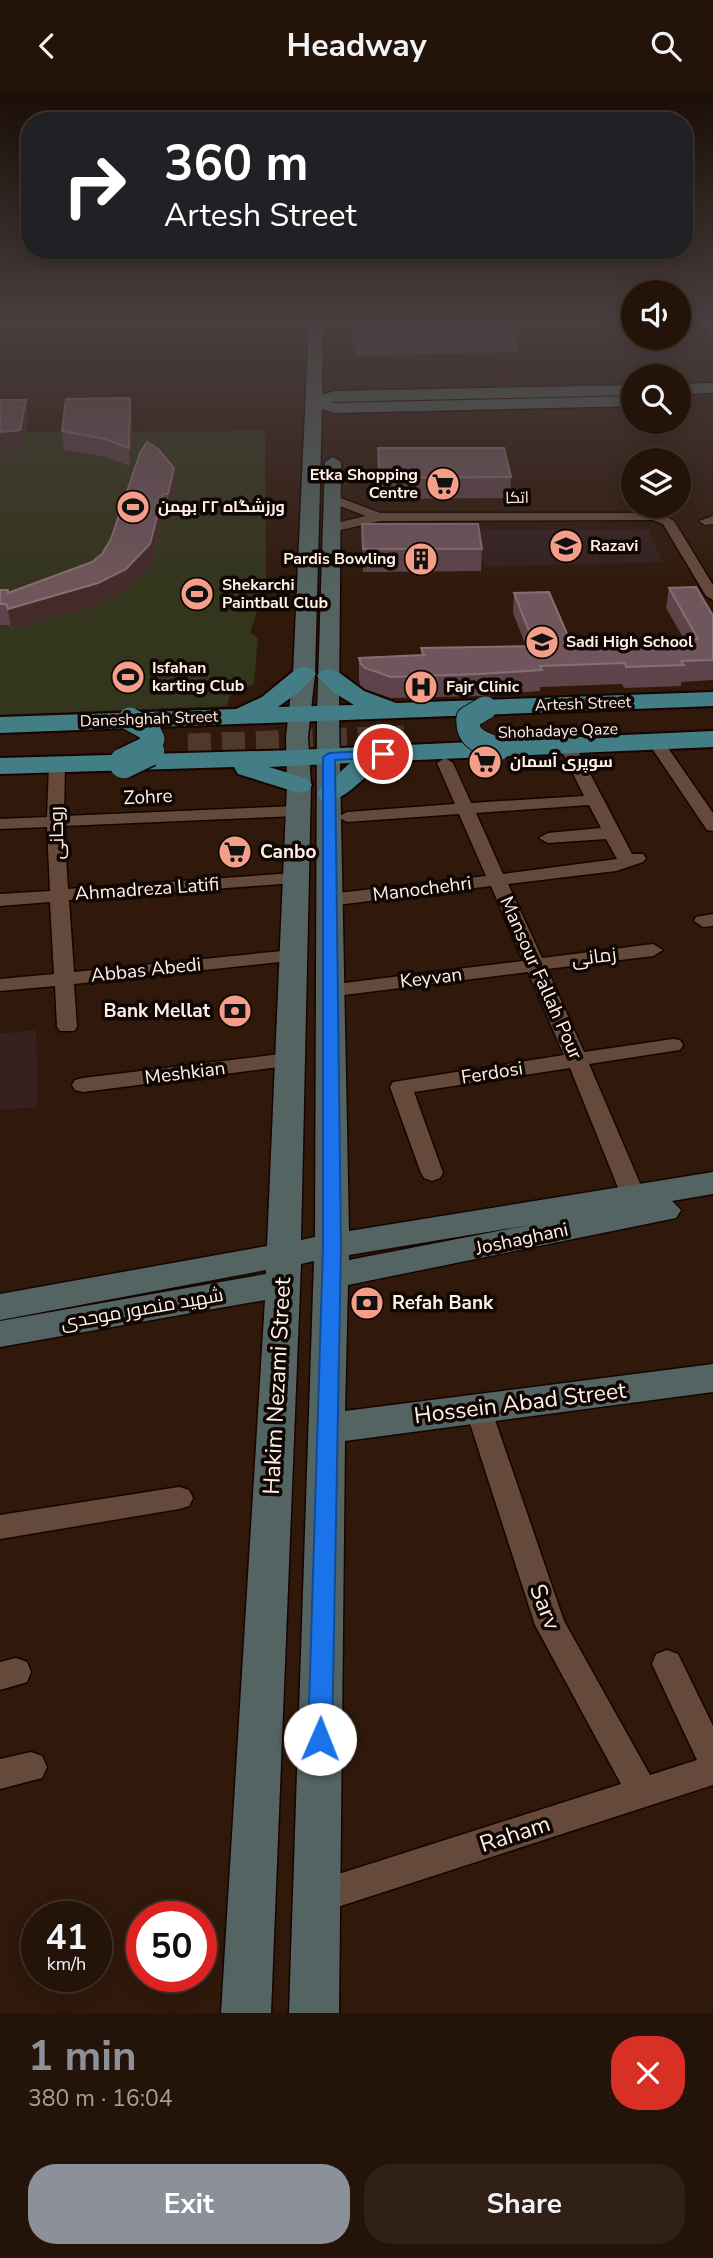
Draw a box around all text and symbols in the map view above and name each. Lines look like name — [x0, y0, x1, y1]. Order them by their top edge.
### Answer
text: Headway — [287, 24, 426, 67]
icon: back — [28, 27, 66, 65]
icon: search — [647, 27, 685, 65]
text: 360 m — [164, 130, 308, 197]
icon: right — [49, 140, 140, 231]
text: Artesh Street — [164, 194, 357, 237]
map controls — [621, 280, 691, 518]
button: sound — [621, 280, 691, 350]
button: search — [621, 364, 691, 434]
button: layers — [621, 448, 691, 518]
place label: Etka Shopping Centre — [310, 464, 418, 504]
supermarket icon: Etka Shopping Centre — [424, 465, 462, 503]
street label: اتکا — [505, 487, 529, 509]
sports icon: ورزشگاه ۲۲ بهمن — [114, 488, 152, 526]
place label: ورزشگاه ۲۲ بهمن — [158, 496, 285, 518]
school or university icon: Razavi — [547, 527, 585, 565]
place label: Razavi — [590, 535, 638, 557]
building icon: Pardis Bowling — [402, 540, 440, 578]
place label: Pardis Bowling — [283, 548, 396, 570]
place label: Shekarchi Paintball Club — [222, 574, 328, 614]
sports icon: Shekarchi Paintball Club — [178, 575, 216, 613]
school or university icon: Sadi High School — [523, 623, 561, 661]
place label: Sadi High School — [566, 631, 693, 653]
place label: Isfahan karting Club — [152, 657, 244, 697]
sports icon: Isfahan karting Club — [109, 658, 147, 696]
hospital icon: Fajr Clinic — [402, 668, 440, 706]
place label: Fajr Clinic — [446, 676, 520, 698]
street label: Artesh Street — [534, 691, 632, 717]
street label: Daneshghah Street — [79, 706, 219, 732]
street label: Shohadaye Qaze — [497, 718, 619, 744]
pin — [353, 724, 413, 784]
icon: arrive — [364, 735, 402, 773]
supermarket icon: سوپری آسمان — [466, 743, 504, 781]
place label: سوپری آسمان — [510, 751, 613, 773]
street label: Zohre — [123, 783, 173, 811]
street label: روحانی — [44, 806, 70, 860]
supermarket icon: Canbo — [216, 833, 254, 871]
place label: Canbo — [260, 839, 316, 865]
street label: Manochehri — [371, 870, 473, 908]
street label: Ahmadreza Latifi — [74, 871, 220, 907]
street label: Mansour Fallah Pour — [493, 892, 589, 1064]
street label: زمانی — [570, 941, 618, 973]
street label: Abbas Abedi — [90, 951, 202, 989]
street label: Keyvan — [399, 961, 463, 995]
bank icon: Bank Mellat — [216, 992, 254, 1030]
place label: Bank Mellat — [104, 998, 211, 1024]
street label: Meshkian — [143, 1055, 227, 1091]
street label: Ferdosi — [459, 1055, 525, 1091]
street label: Joshaghani — [472, 1217, 571, 1262]
street label: Hakim Nezami Street — [256, 1276, 298, 1496]
street label: شهید منصور موحدی — [59, 1282, 225, 1336]
bank icon: Refah Bank — [348, 1284, 386, 1322]
place label: Refah Bank — [392, 1290, 494, 1316]
street label: Hossein Abad Street — [412, 1374, 629, 1431]
street label: Sarv — [522, 1579, 568, 1635]
position arrow — [283, 1702, 357, 1776]
street label: Raham — [476, 1808, 554, 1860]
speed limit sign: 50 — [126, 1901, 217, 1992]
text: 41 — [45, 1914, 88, 1961]
text: km/h — [47, 1952, 86, 1976]
text: 1 min — [28, 2028, 137, 2085]
button: close — [611, 2036, 685, 2110]
text: 380 m · 16:04 — [28, 2083, 173, 2114]
button: Exit — [28, 2164, 350, 2244]
button: Share — [364, 2164, 685, 2244]

